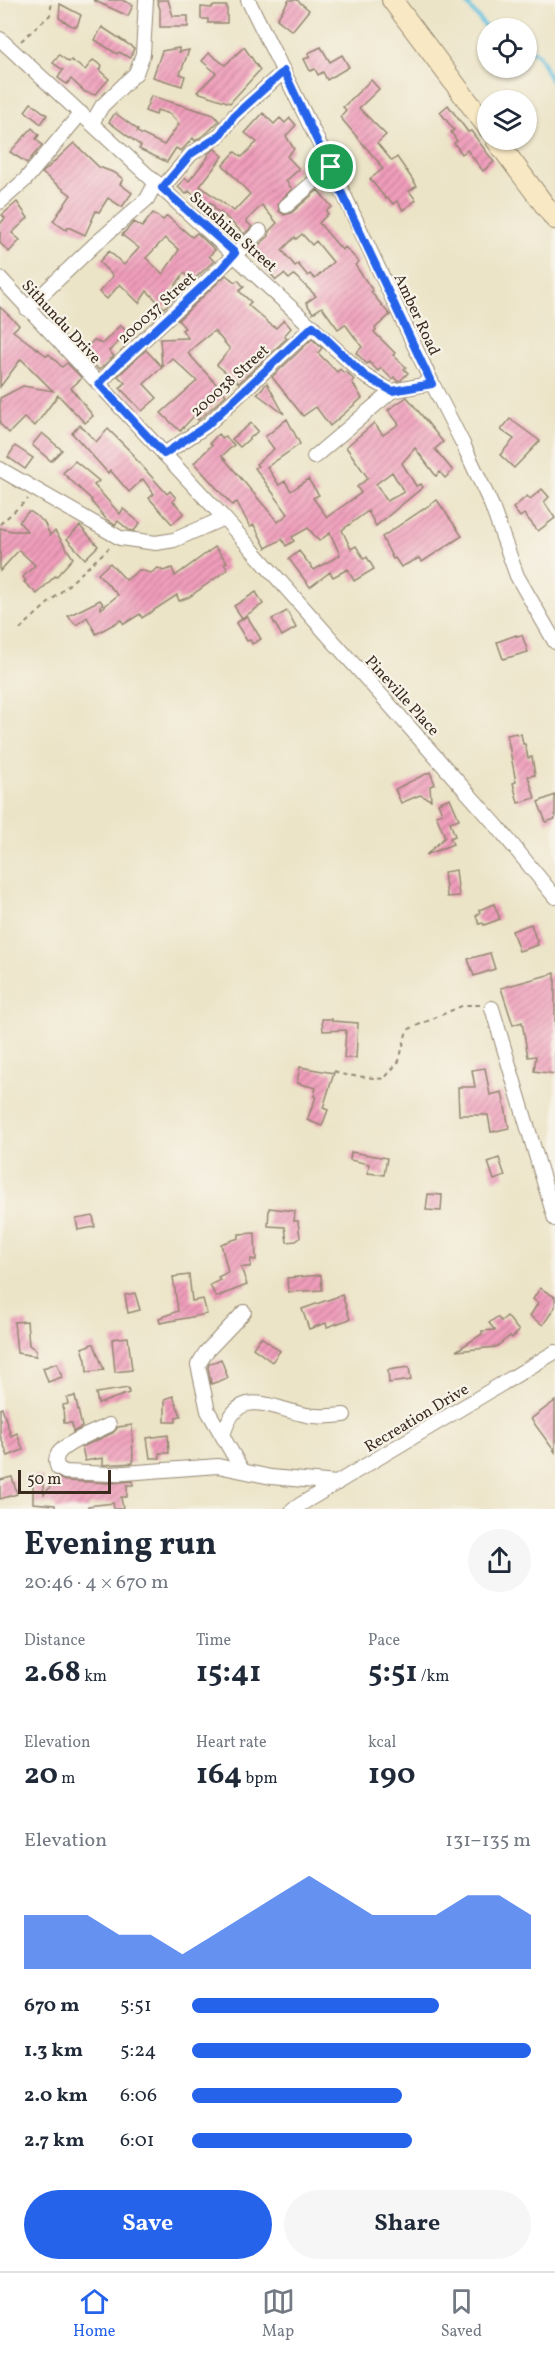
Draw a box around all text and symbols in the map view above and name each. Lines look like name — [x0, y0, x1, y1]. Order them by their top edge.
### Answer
map controls — [477, 18, 537, 150]
button: locate — [477, 18, 537, 78]
button: layers — [477, 90, 537, 150]
pin — [305, 141, 356, 192]
icon: arrive — [314, 150, 347, 183]
street label: Sunshine Street — [184, 187, 282, 278]
street label: 200037 Street — [113, 267, 202, 350]
street label: Amber Road — [388, 270, 445, 359]
street label: Sithundu Drive — [16, 275, 105, 369]
street label: 200038 Street — [186, 340, 275, 423]
street label: Pineville Place — [359, 651, 444, 741]
street label: Recreation Drive — [361, 1379, 473, 1459]
scale bar — [18, 1467, 111, 1494]
text: 50 m — [27, 1469, 61, 1491]
text: Evening run — [24, 1523, 217, 1569]
button: share — [468, 1529, 531, 1592]
text: 20:46 · 4 × 670 m — [24, 1569, 169, 1597]
text: Distance — [24, 1630, 85, 1652]
text: Time — [196, 1630, 231, 1652]
text: Pace — [368, 1630, 400, 1652]
text: 2.68 — [24, 1652, 81, 1694]
text: 15:41 — [196, 1652, 261, 1694]
text: 5:51 — [368, 1652, 417, 1694]
text: km — [81, 1666, 107, 1688]
text: /km — [417, 1666, 449, 1688]
text: Elevation — [24, 1732, 91, 1754]
text: Heart rate — [196, 1732, 267, 1754]
text: kcal — [368, 1732, 396, 1754]
text: 20 — [24, 1754, 58, 1796]
text: 164 — [196, 1754, 242, 1796]
text: 190 — [368, 1754, 415, 1796]
text: m — [58, 1768, 75, 1790]
text: bpm — [242, 1768, 278, 1790]
text: Elevation — [24, 1827, 107, 1855]
text: 131–135 m — [445, 1827, 531, 1855]
text: 670 m — [24, 1992, 80, 2020]
text: 5:51 — [120, 1992, 152, 2020]
text: 1.3 km — [24, 2037, 83, 2065]
text: 5:24 — [120, 2037, 156, 2065]
text: 2.0 km — [24, 2082, 88, 2110]
text: 6:06 — [120, 2082, 157, 2110]
text: 2.7 km — [24, 2127, 85, 2155]
text: 6:01 — [120, 2127, 155, 2155]
button: Save — [24, 2190, 272, 2259]
button: Share — [284, 2190, 531, 2259]
tab: Home — [73, 2285, 115, 2343]
tab: Map — [262, 2285, 295, 2343]
tab: Saved — [441, 2285, 482, 2343]

